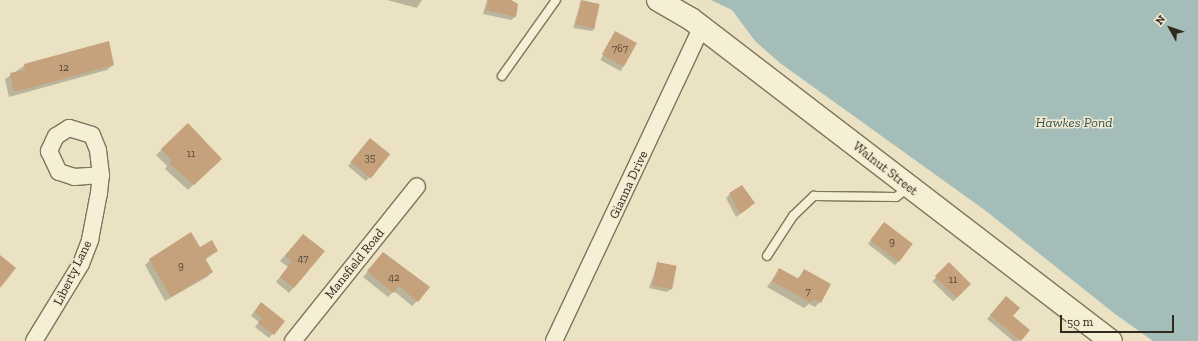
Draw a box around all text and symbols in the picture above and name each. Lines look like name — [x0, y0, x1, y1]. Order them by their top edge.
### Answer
north arrow — [1150, 8, 1190, 48]
text: N — [1153, 13, 1168, 27]
house number: 767 — [612, 42, 628, 56]
house number: 12 — [59, 61, 69, 75]
water label: Hawkes Pond — [1036, 115, 1112, 131]
street label: Walnut Street — [849, 139, 921, 199]
house number: 11 — [187, 147, 195, 161]
street label: Gianna Drive — [606, 148, 652, 222]
house number: 35 — [364, 151, 376, 165]
street label: Mansfield Road — [322, 226, 388, 302]
house number: 9 — [889, 235, 895, 249]
street label: Liberty Lane — [51, 238, 95, 308]
house number: 47 — [298, 252, 308, 266]
house number: 9 — [178, 259, 184, 273]
house number: 42 — [388, 271, 400, 285]
house number: 11 — [949, 273, 957, 287]
house number: 7 — [805, 285, 811, 299]
scale bar — [1062, 307, 1176, 333]
text: 50 m — [1067, 315, 1093, 329]

